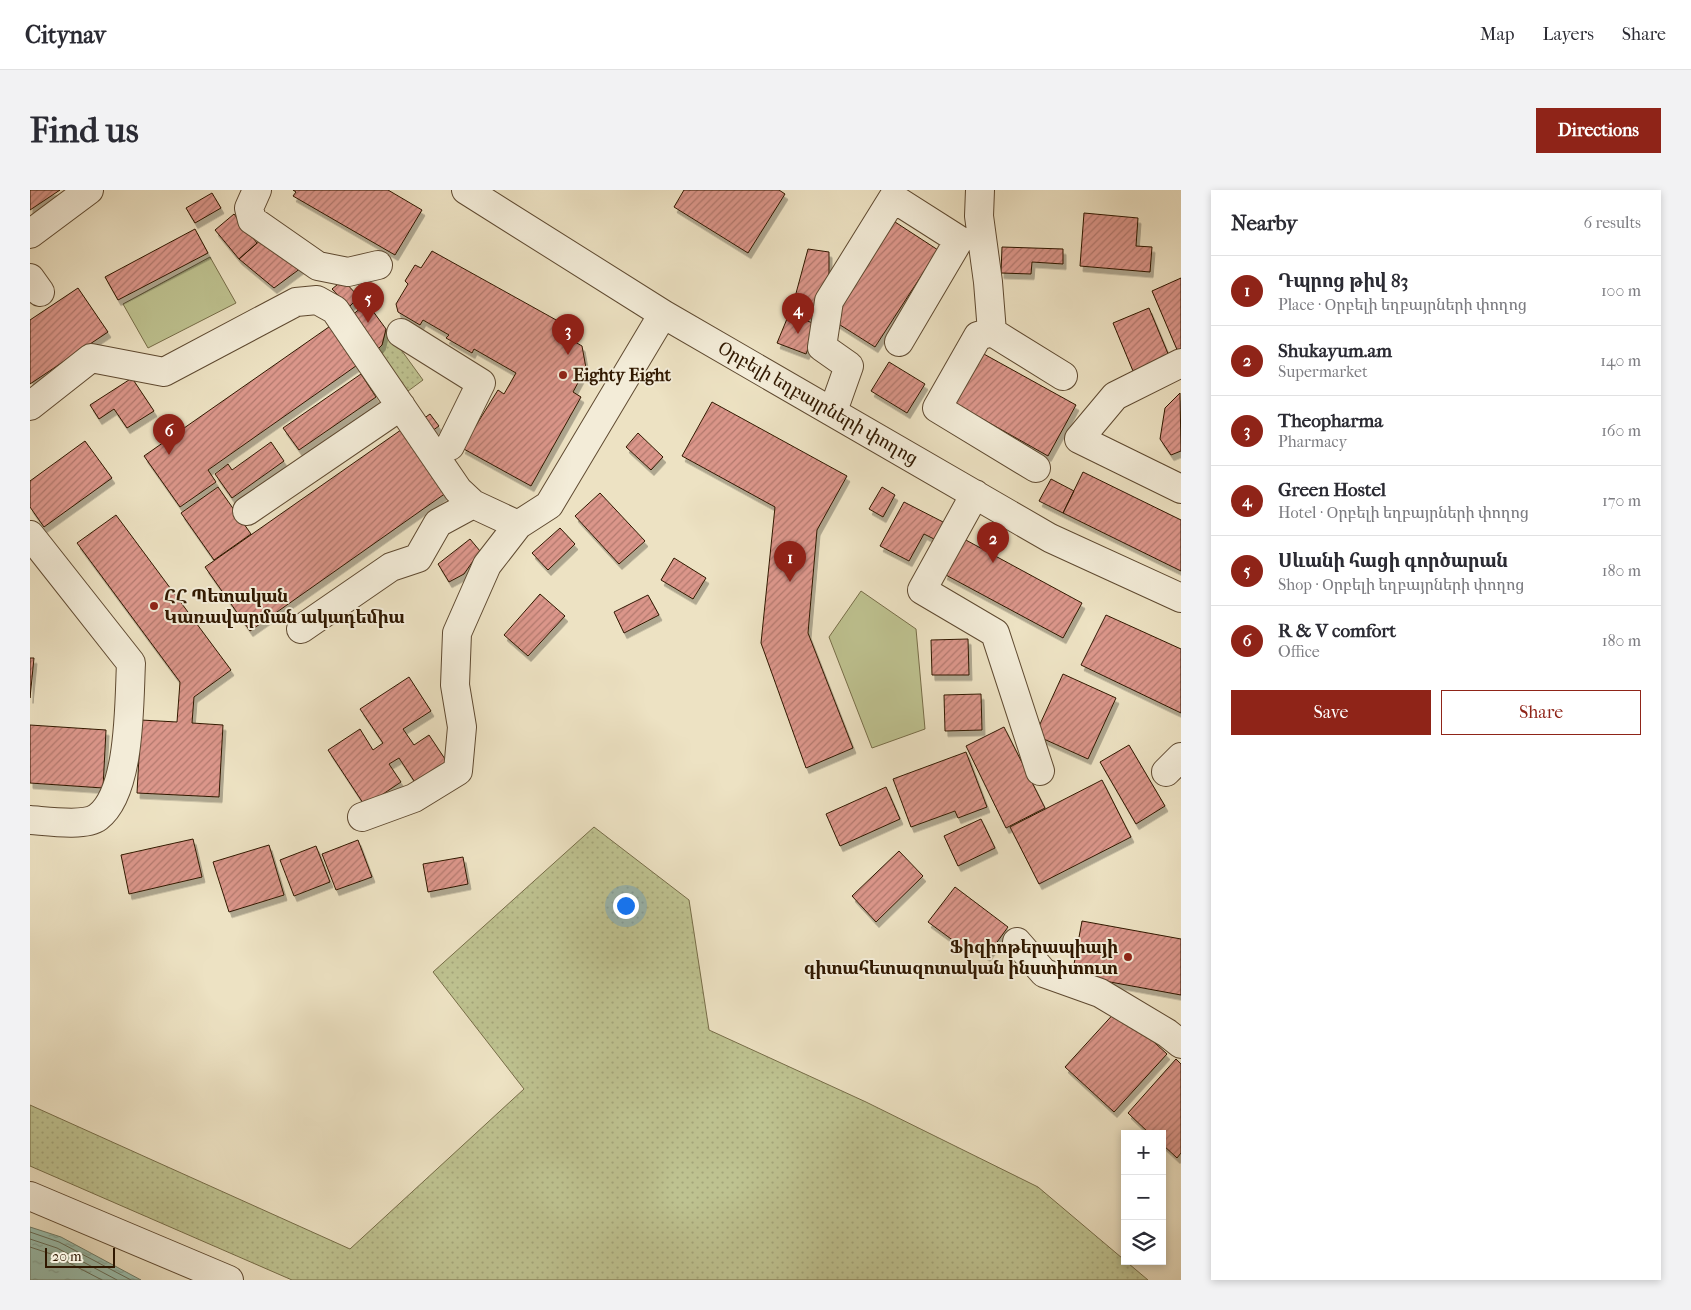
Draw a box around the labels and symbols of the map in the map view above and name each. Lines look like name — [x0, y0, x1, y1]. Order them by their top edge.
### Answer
pin: 5 — [352, 282, 384, 323]
pin: 4 — [782, 293, 814, 334]
pin: 3 — [552, 314, 584, 355]
street label: Օրբելի եղբայրների փողոց — [714, 337, 922, 469]
place label: Eighty Eight — [573, 365, 671, 386]
marker: Eighty Eight — [557, 369, 569, 381]
pin: 6 — [153, 414, 185, 455]
pin: 2 — [977, 522, 1009, 563]
pin: 1 — [774, 541, 806, 582]
place label: ՀՀ Պետական Կառավարման ակադեմիա — [164, 586, 405, 628]
marker: ՀՀ Պետական Կառավարման ակադեմիա — [148, 600, 160, 612]
your location — [613, 893, 639, 919]
place label: Ֆիզիոթերապիայի գիտահետազոտական ինստիտուտ — [804, 937, 1118, 979]
marker: Ֆիզիոթերապիայի գիտահետազոտական ինստիտուտ — [1122, 951, 1134, 963]
scale bar — [45, 1245, 115, 1268]

